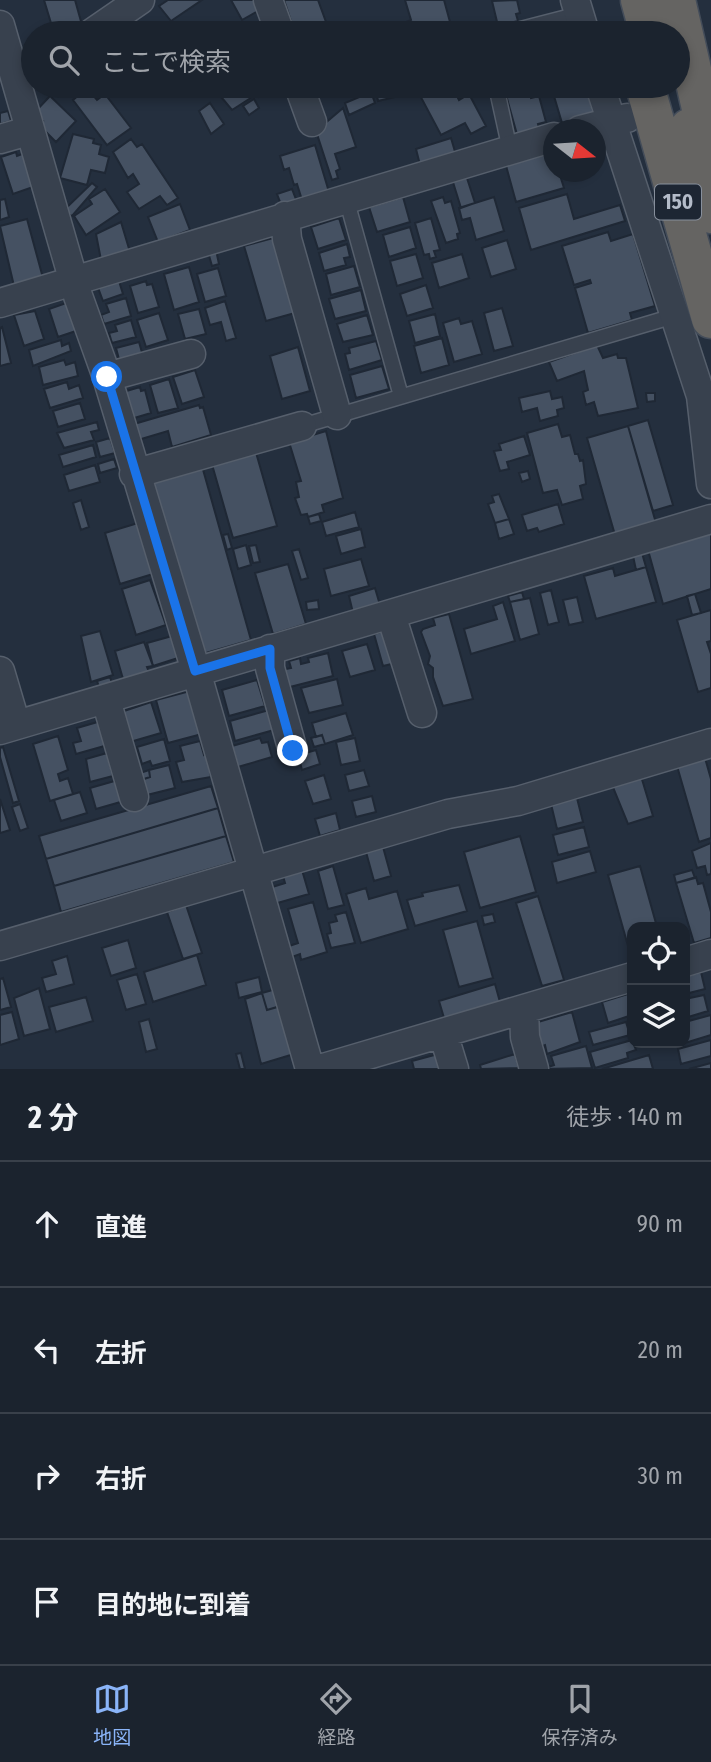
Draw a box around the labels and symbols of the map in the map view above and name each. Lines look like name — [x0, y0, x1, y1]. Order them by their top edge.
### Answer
north arrow — [543, 119, 606, 182]
road number: 150 — [655, 184, 701, 220]
route start — [91, 361, 122, 392]
route end — [277, 735, 308, 766]

